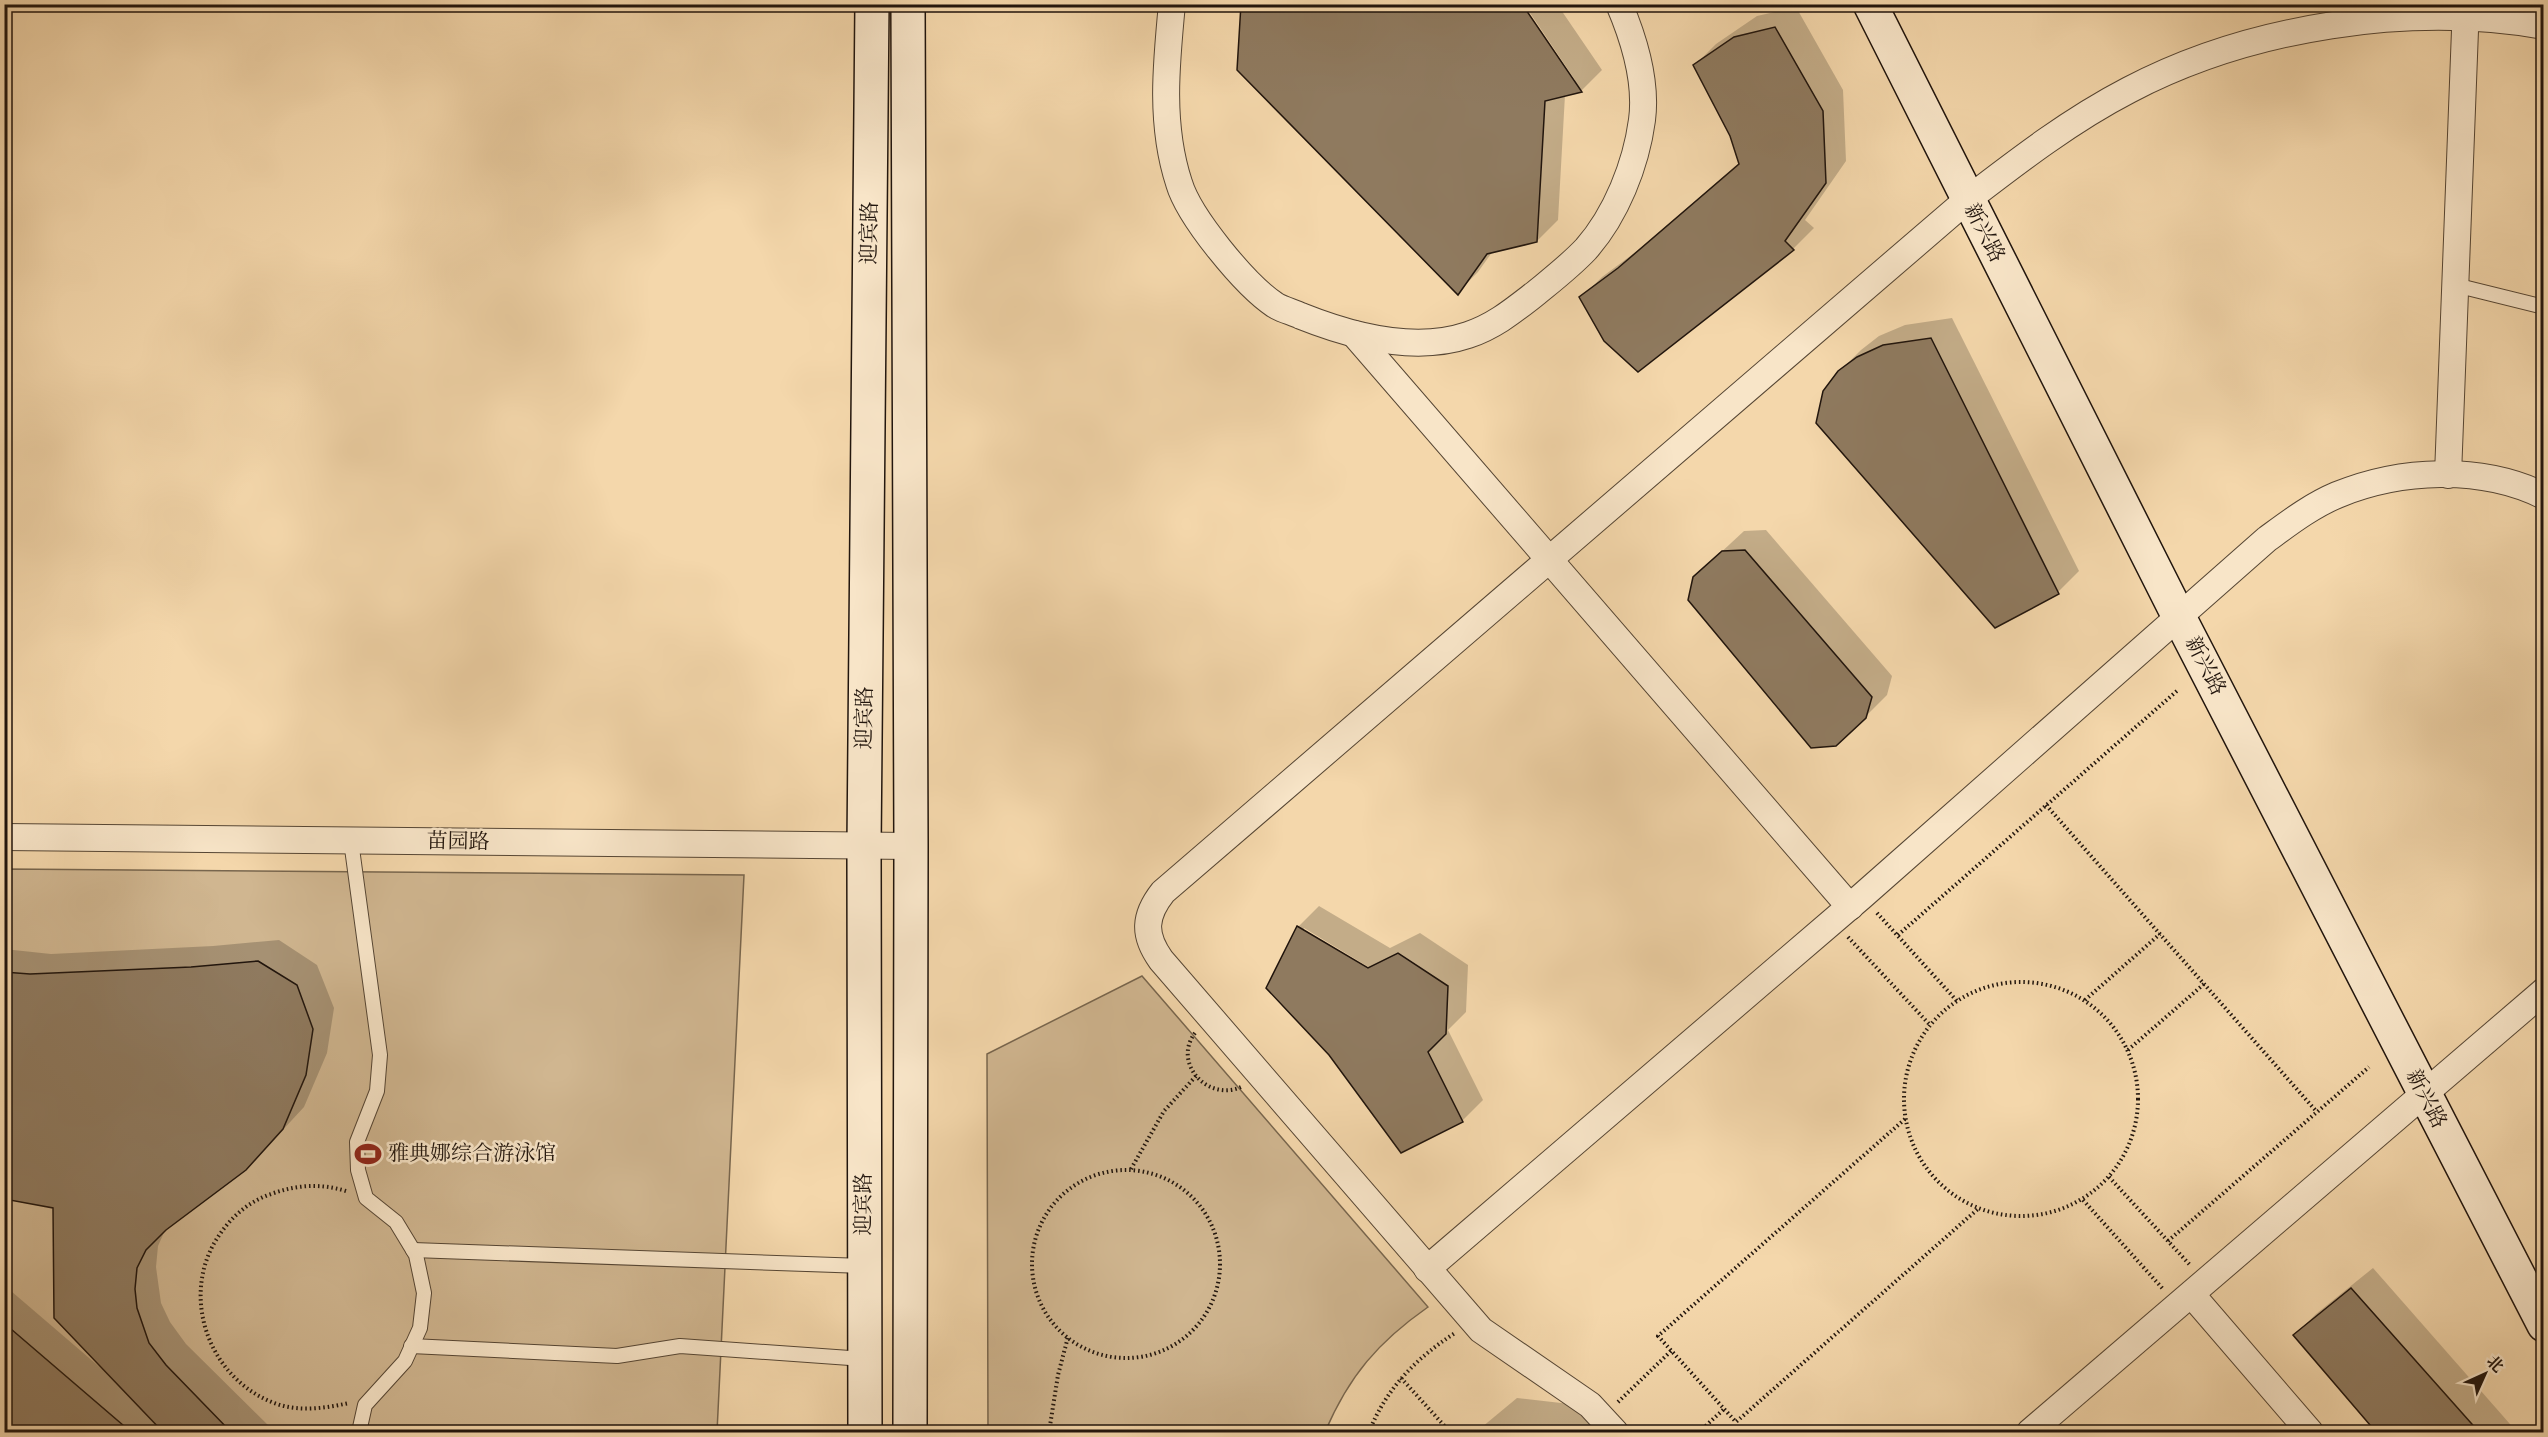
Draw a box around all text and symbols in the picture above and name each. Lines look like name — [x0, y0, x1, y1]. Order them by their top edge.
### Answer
street label: 新兴路 — [1958, 199, 2010, 267]
street label: 迎宾路 — [856, 201, 884, 265]
street label: 新兴路 — [2179, 632, 2231, 700]
street label: 迎宾路 — [851, 686, 879, 750]
street label: 苗园路 — [426, 828, 490, 856]
street label: 新兴路 — [2400, 1065, 2452, 1133]
sports icon: 雅典娜综合游泳馆 — [353, 1139, 383, 1169]
place label: 雅典娜综合游泳馆 — [388, 1141, 556, 1167]
street label: 迎宾路 — [851, 1173, 877, 1236]
north arrow — [2455, 1344, 2515, 1404]
text: 北 — [2482, 1351, 2508, 1377]

